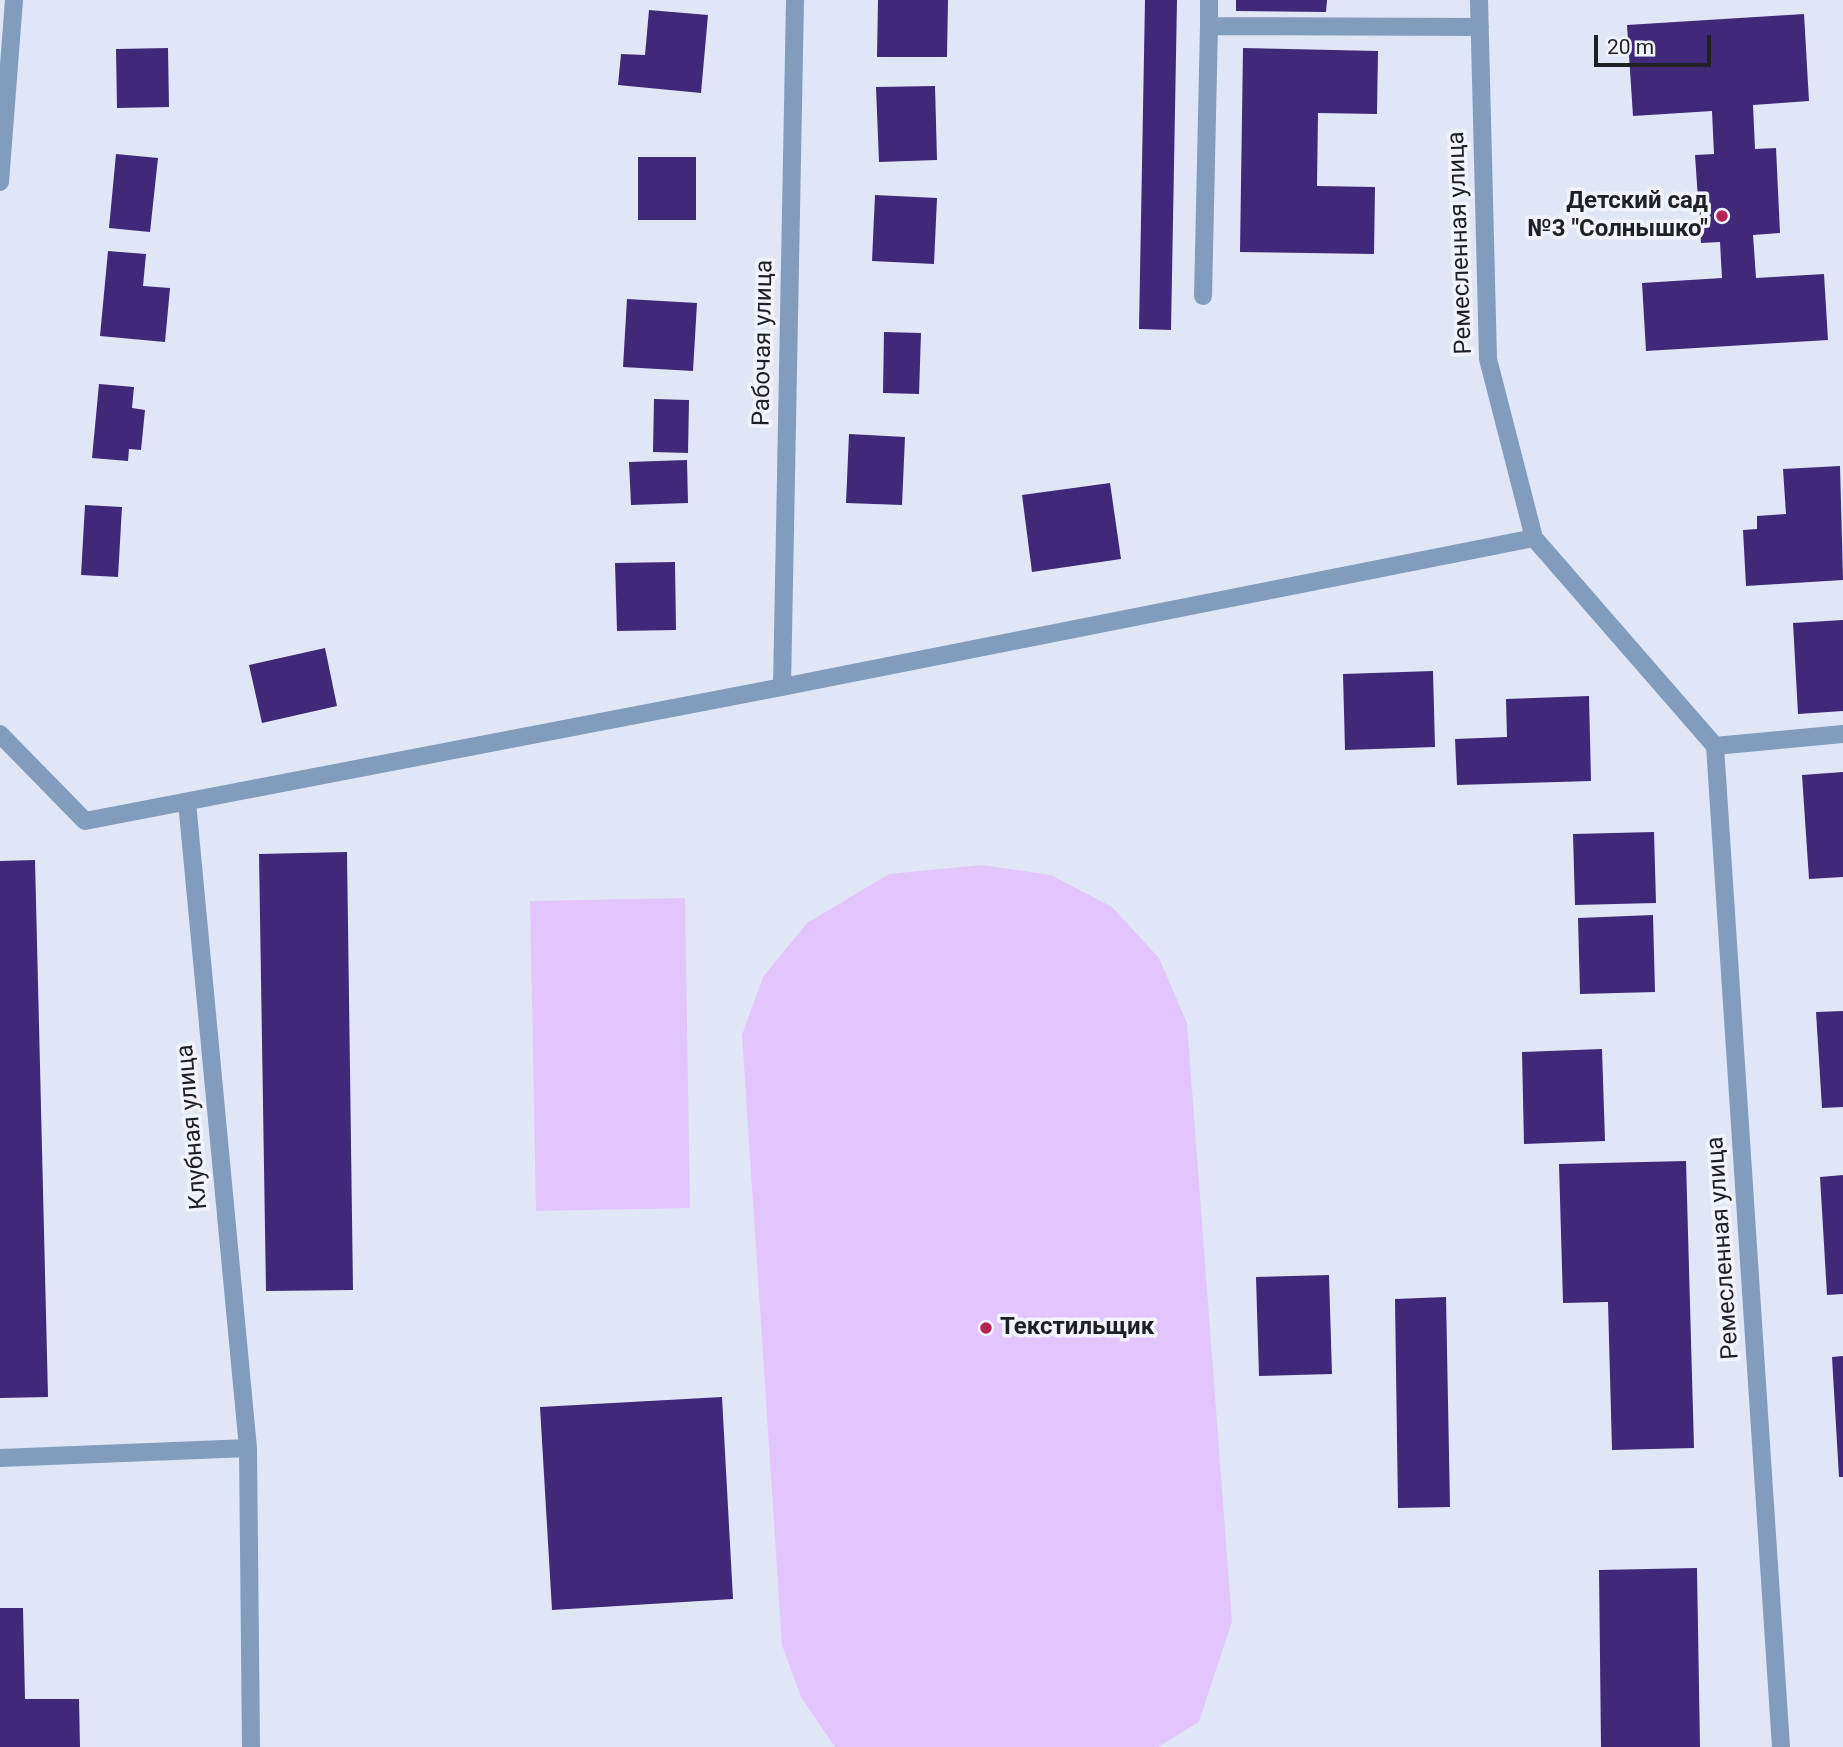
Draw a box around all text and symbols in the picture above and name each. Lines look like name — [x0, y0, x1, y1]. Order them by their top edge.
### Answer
scale bar — [1598, 21, 1715, 65]
text: 20 m — [1607, 35, 1654, 59]
street label: Ремесленная улица — [1443, 131, 1479, 355]
place label: Детский сад №3 "Солнышко" — [1527, 188, 1708, 244]
marker: Детский сад №3 "Солнышко" — [1714, 208, 1730, 224]
street label: Рабочая улица — [748, 260, 780, 426]
street label: Клубная улица — [171, 1043, 215, 1211]
street label: Ремесленная улица — [1702, 1136, 1746, 1360]
place label: Текстильщик — [1000, 1314, 1154, 1342]
marker: Текстильщик — [978, 1320, 994, 1336]

